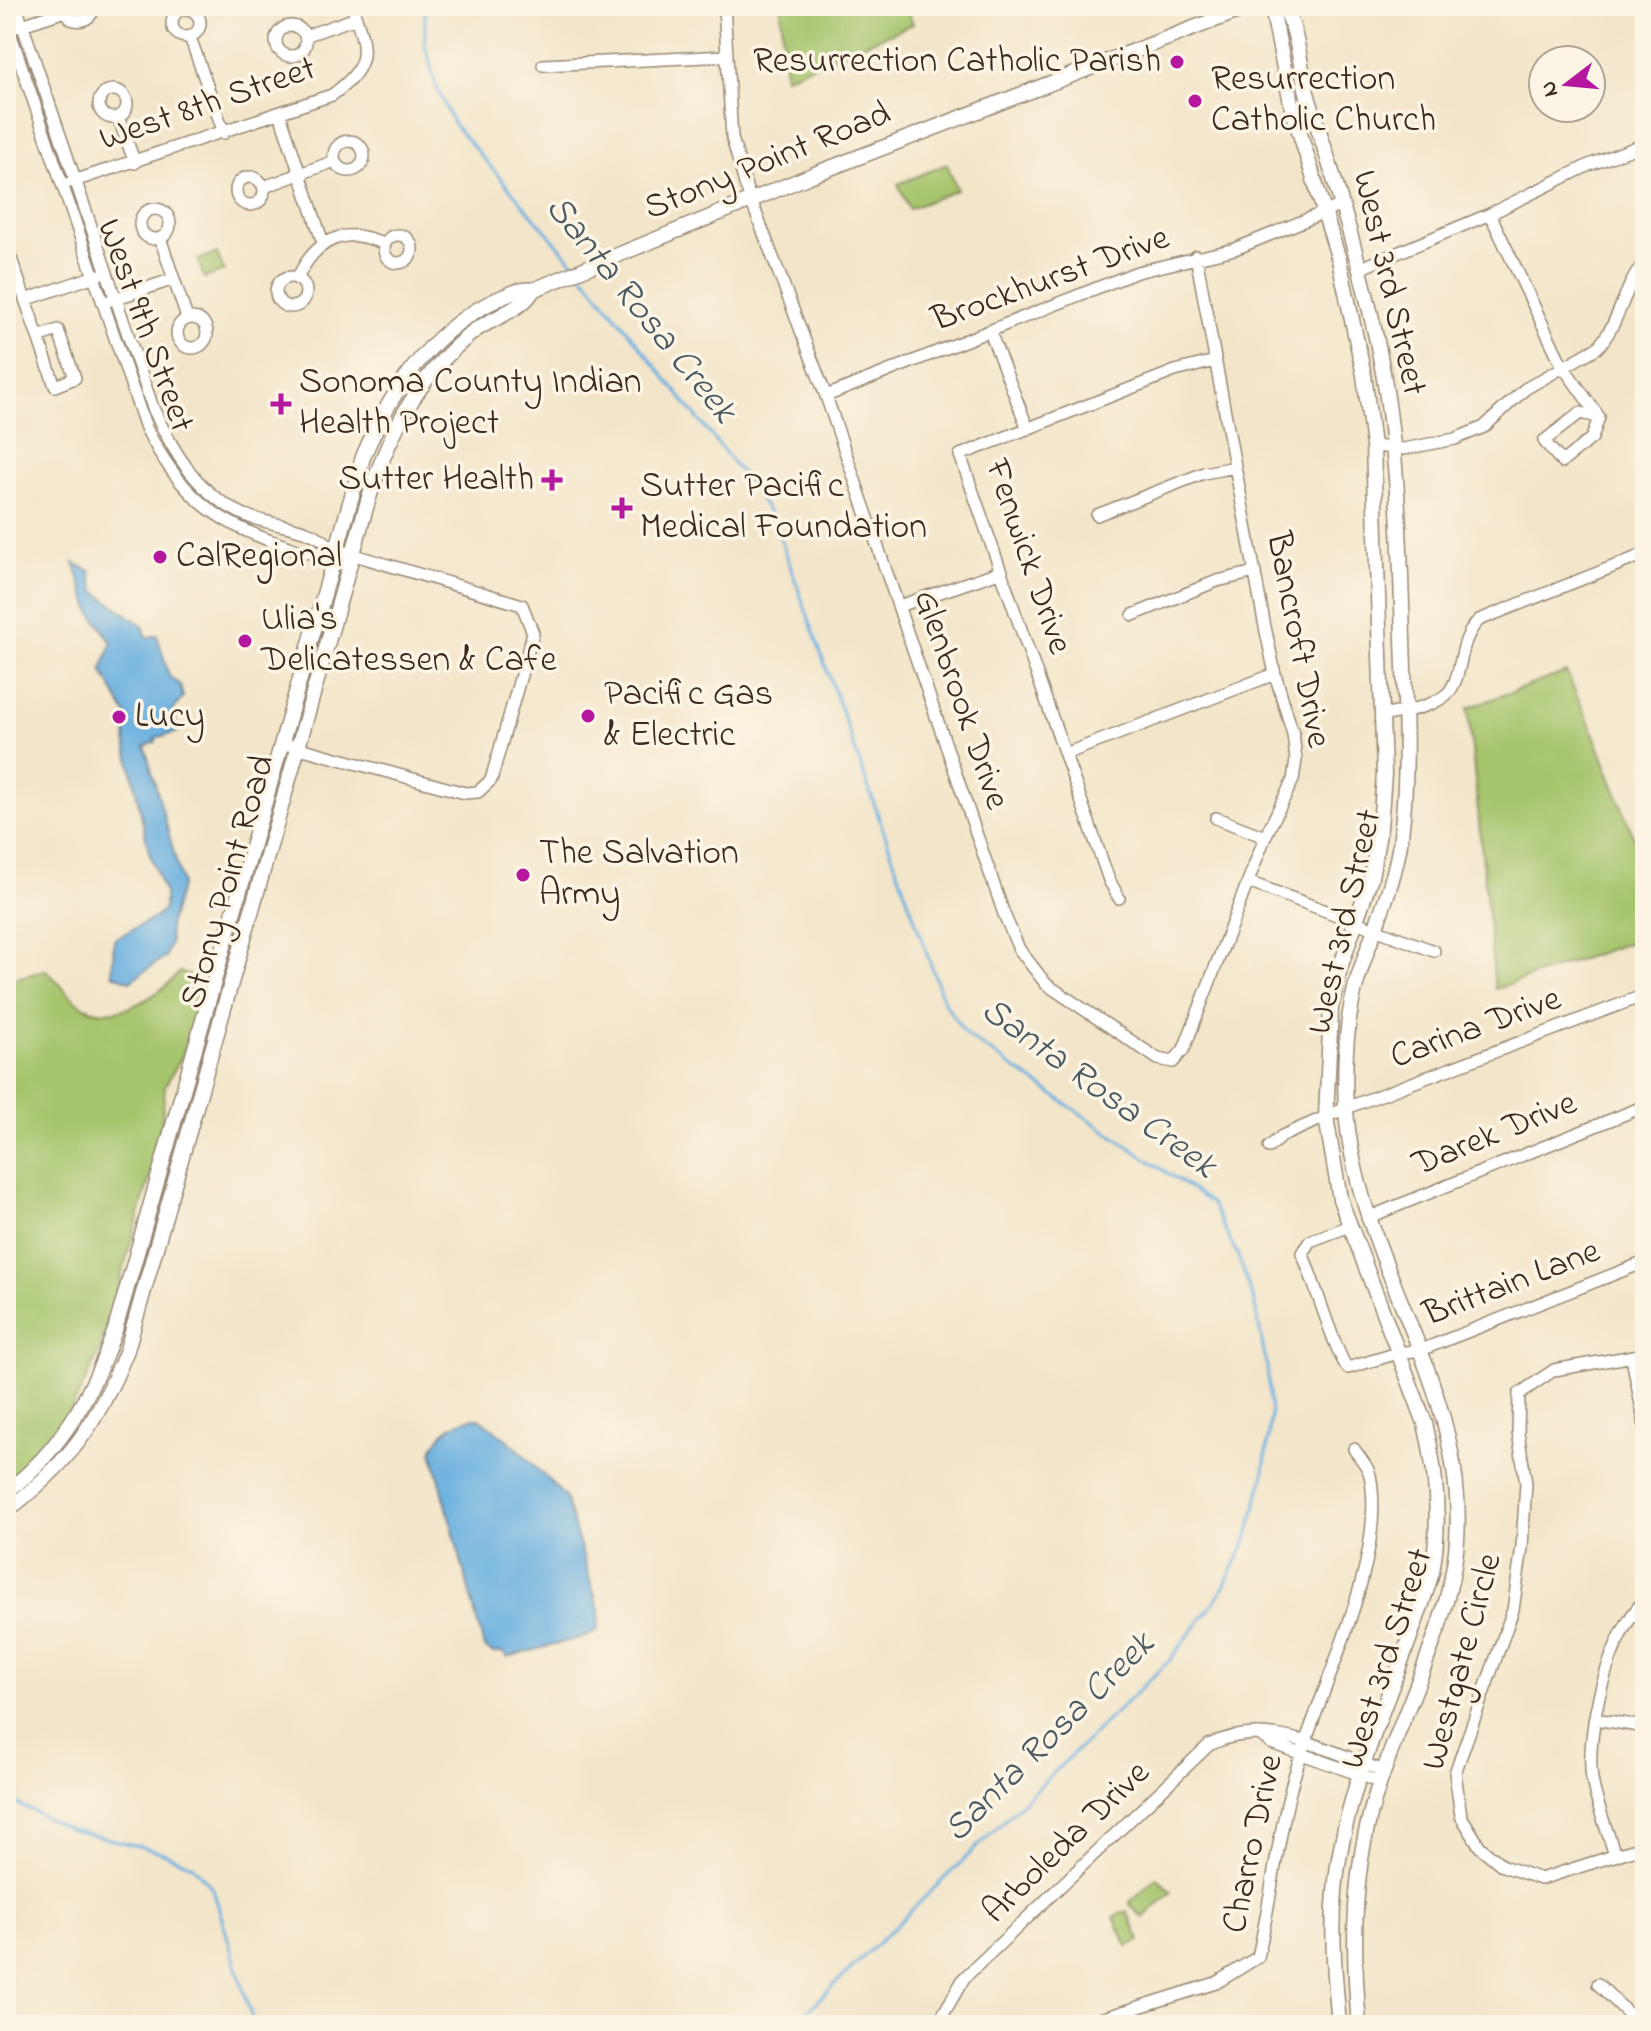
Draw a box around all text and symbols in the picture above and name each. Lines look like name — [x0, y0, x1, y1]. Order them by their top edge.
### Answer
place label: Resurrection Catholic Parish — [753, 36, 1161, 89]
street label: West 8th Street — [93, 43, 323, 167]
north arrow — [1527, 44, 1607, 124]
marker: Resurrection Catholic Parish — [1168, 53, 1186, 71]
place label: Resurrection Catholic Church — [1211, 54, 1436, 148]
text: N — [1533, 77, 1568, 100]
street label: Stony Point Road — [637, 88, 899, 236]
marker: Resurrection Catholic Church — [1186, 92, 1204, 110]
street label: West 3rd Street — [1336, 165, 1440, 401]
water label: Santa Rosa Creek — [530, 184, 751, 437]
street label: West 9th Street — [81, 212, 207, 440]
street label: Brockhurst Drive — [924, 212, 1178, 348]
place label: Sonoma County Indian Health Project — [299, 357, 642, 451]
marker: Sonoma County Indian Health Project — [270, 393, 292, 415]
street label: Fenwick Drive — [969, 451, 1085, 663]
place label: Sutter Health — [338, 454, 534, 507]
place label: Sutter Pacific Medical Foundation — [640, 461, 927, 555]
marker: Sutter Health — [541, 469, 563, 491]
marker: Sutter Pacific Medical Foundation — [611, 497, 633, 519]
street label: Bancroft Drive — [1250, 527, 1344, 753]
place label: CalRegional — [176, 531, 342, 584]
marker: CalRegional — [151, 548, 169, 566]
street label: Glenbrook Drive — [898, 583, 1023, 818]
place label: Ulia's Delicatessen & Cafe — [260, 594, 558, 688]
marker: Ulia's Delicatessen & Cafe — [236, 632, 254, 650]
place label: Pacific Gas & Electric — [604, 669, 773, 763]
place label: Lucy — [135, 691, 205, 744]
marker: Pacific Gas & Electric — [579, 707, 597, 725]
marker: Lucy — [110, 708, 128, 726]
street label: Stony Point Road — [167, 749, 291, 1015]
street label: West 3rd Street — [1294, 804, 1398, 1040]
place label: The Salvation Army — [539, 828, 739, 922]
marker: The Salvation Army — [514, 866, 532, 884]
street label: Carina Drive — [1383, 973, 1570, 1084]
water label: Santa Rosa Creek — [968, 984, 1229, 1195]
street label: Darek Drive — [1404, 1078, 1586, 1192]
street label: Brittain Lane — [1415, 1226, 1609, 1342]
street label: West 3rd Street — [1327, 1542, 1449, 1776]
street label: Westgate Circle — [1409, 1547, 1518, 1777]
water label: Santa Rosa Creek — [931, 1618, 1170, 1857]
street label: Arboleda Drive — [971, 1748, 1164, 1937]
street label: Charro Drive — [1209, 1749, 1299, 1938]

